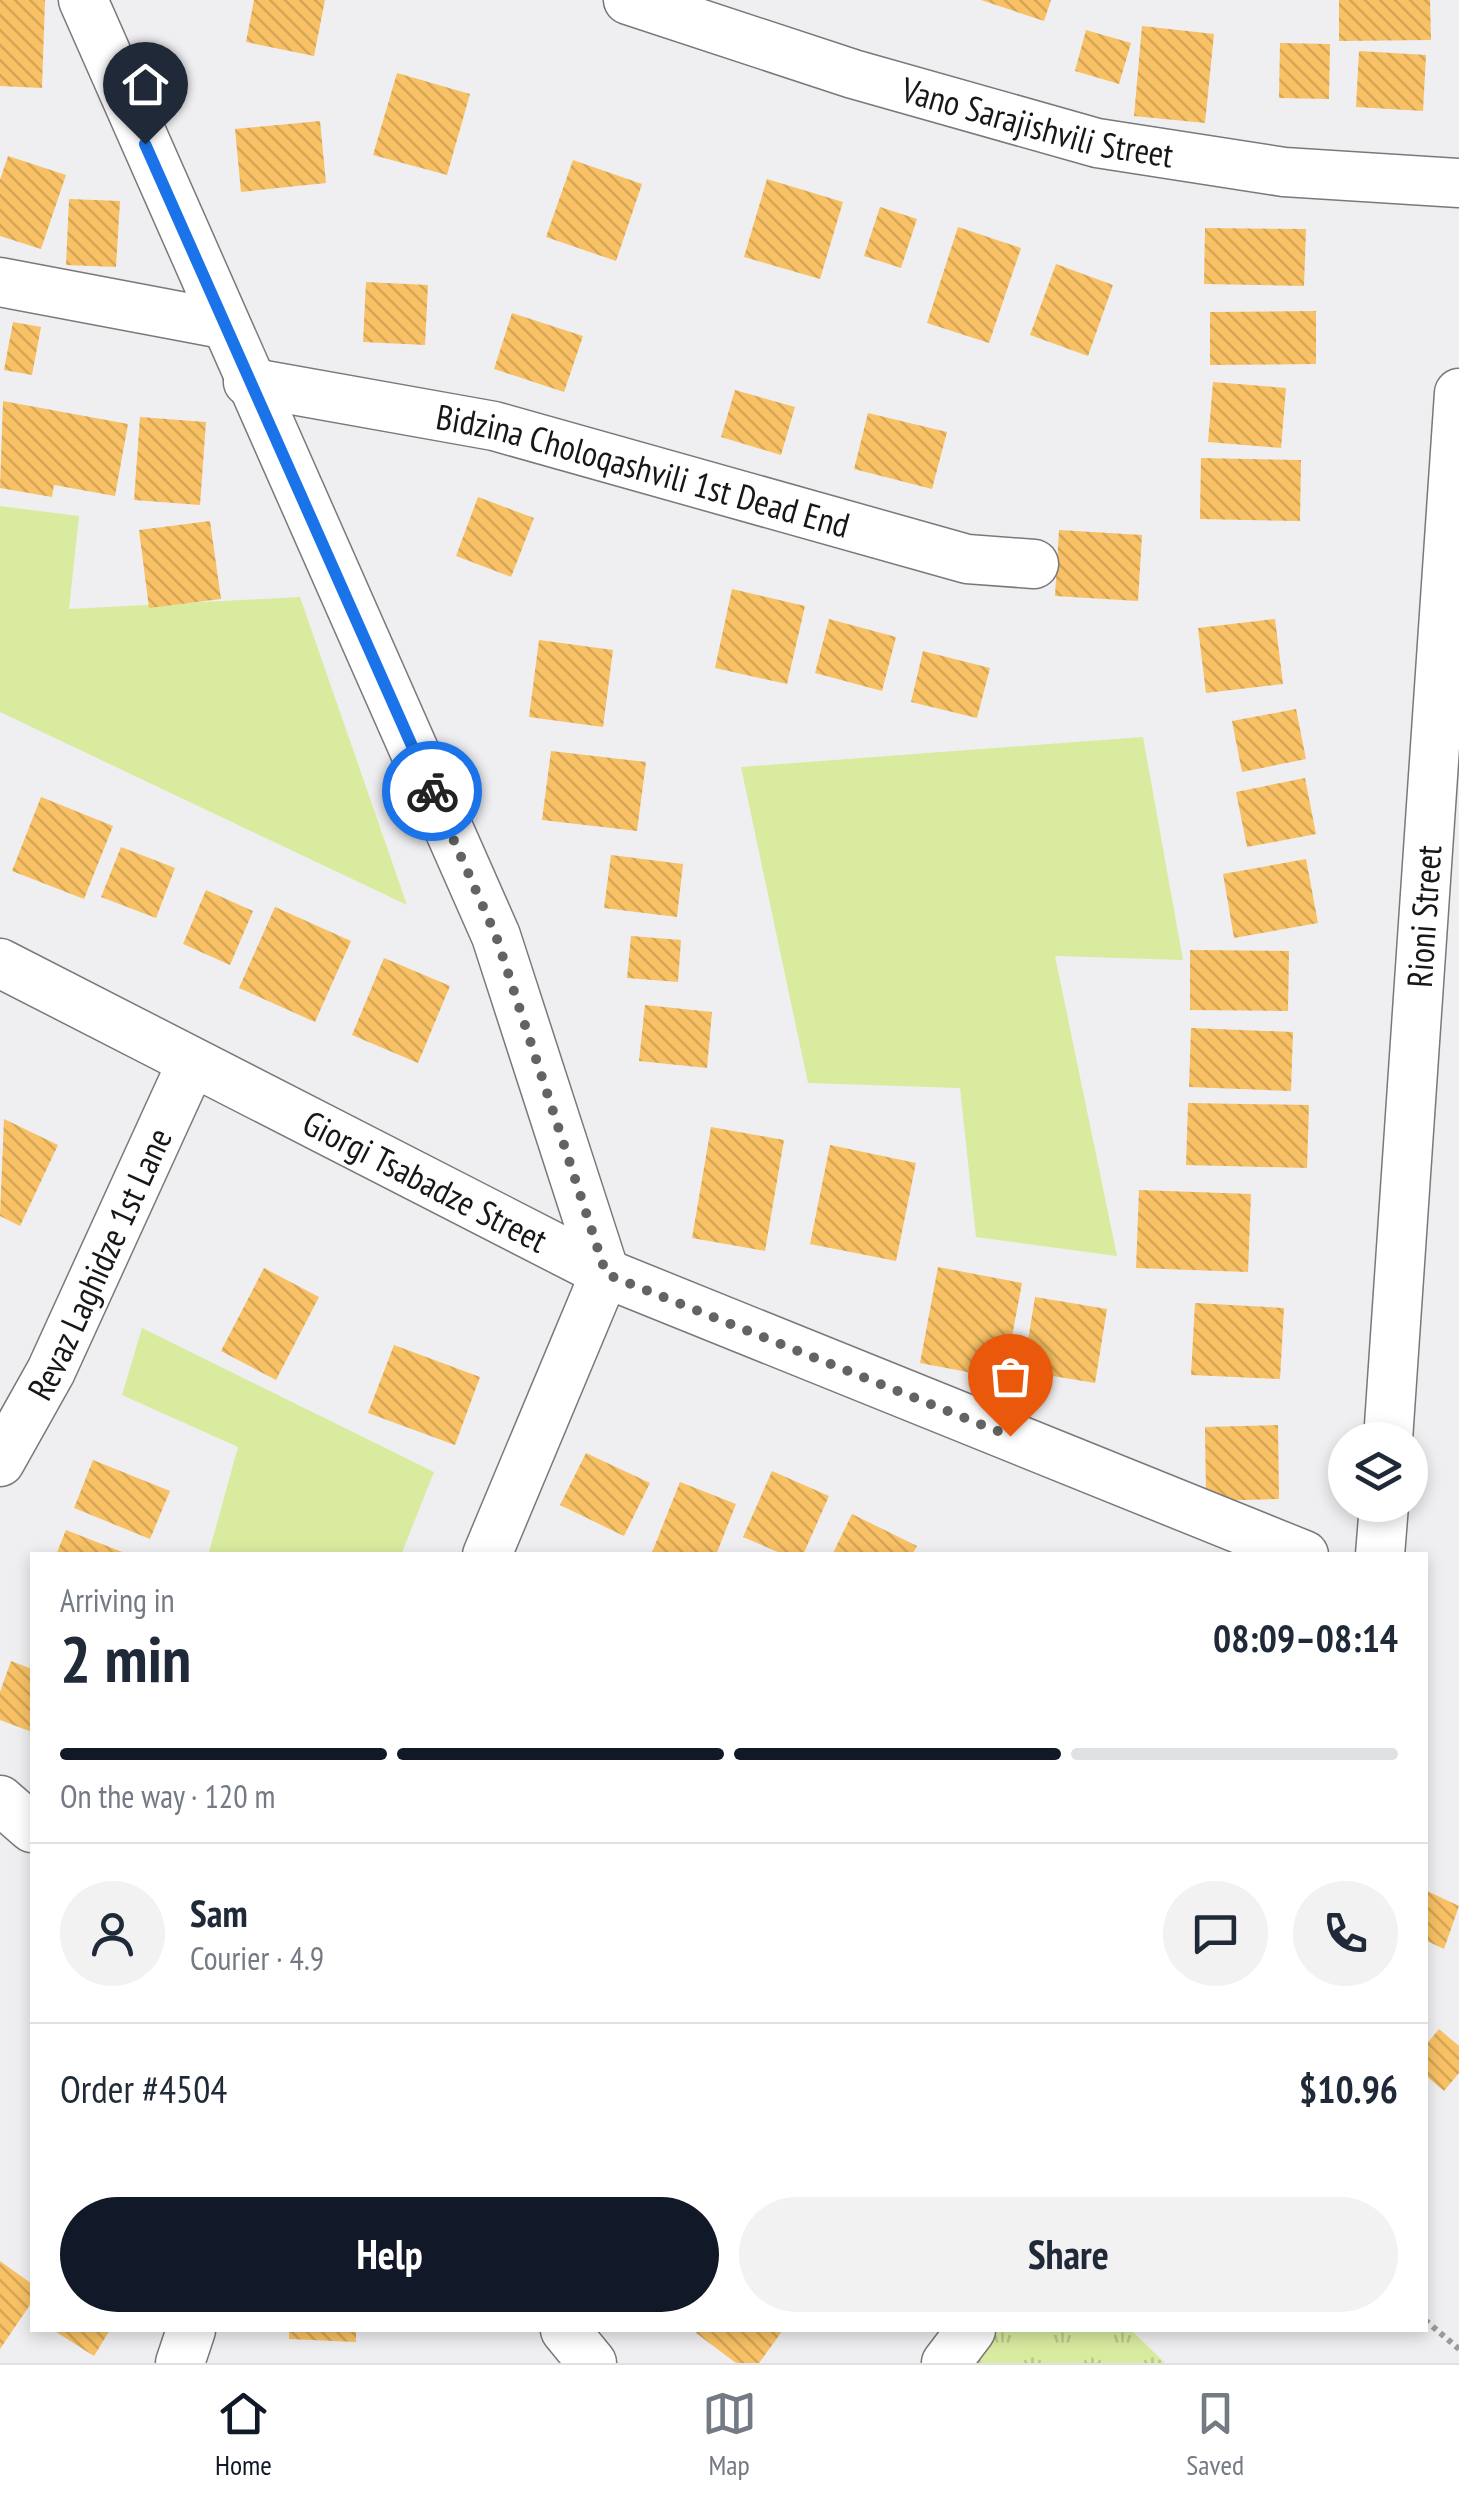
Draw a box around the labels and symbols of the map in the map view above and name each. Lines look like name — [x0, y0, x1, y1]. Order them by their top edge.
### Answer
pin — [103, 42, 188, 145]
street label: Vano Sarajishvili Street — [896, 66, 1177, 178]
street label: Bidzina Choloqashvili 1st Dead End — [433, 393, 855, 548]
courier — [382, 741, 482, 841]
street label: Rioni Street — [1396, 843, 1451, 989]
street label: Giorgi Tsabadze Street — [296, 1099, 556, 1263]
street label: Revaz Laghidze 1st Lane — [17, 1121, 182, 1408]
pin — [968, 1334, 1053, 1437]

